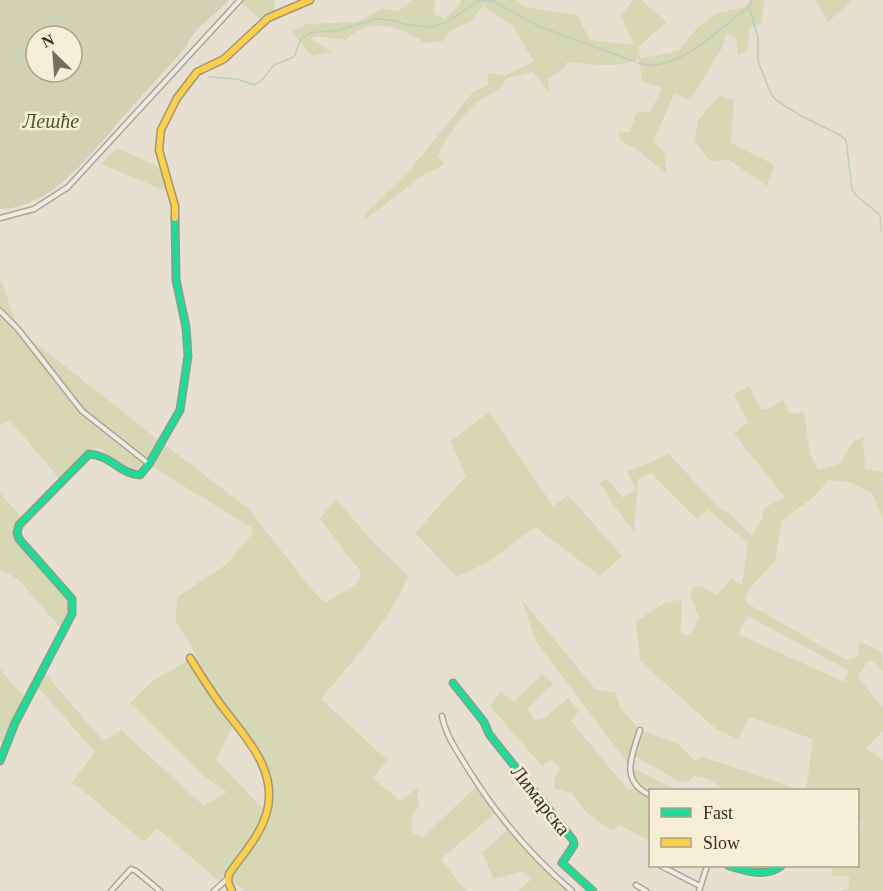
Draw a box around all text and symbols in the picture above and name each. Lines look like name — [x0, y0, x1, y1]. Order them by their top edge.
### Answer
north arrow — [24, 24, 84, 84]
text: N — [39, 31, 57, 51]
park label: Лешће — [22, 110, 79, 132]
street label: Лимарска — [506, 761, 575, 840]
legend — [649, 789, 859, 867]
text: Fast — [703, 803, 733, 823]
text: Slow — [703, 833, 740, 853]

